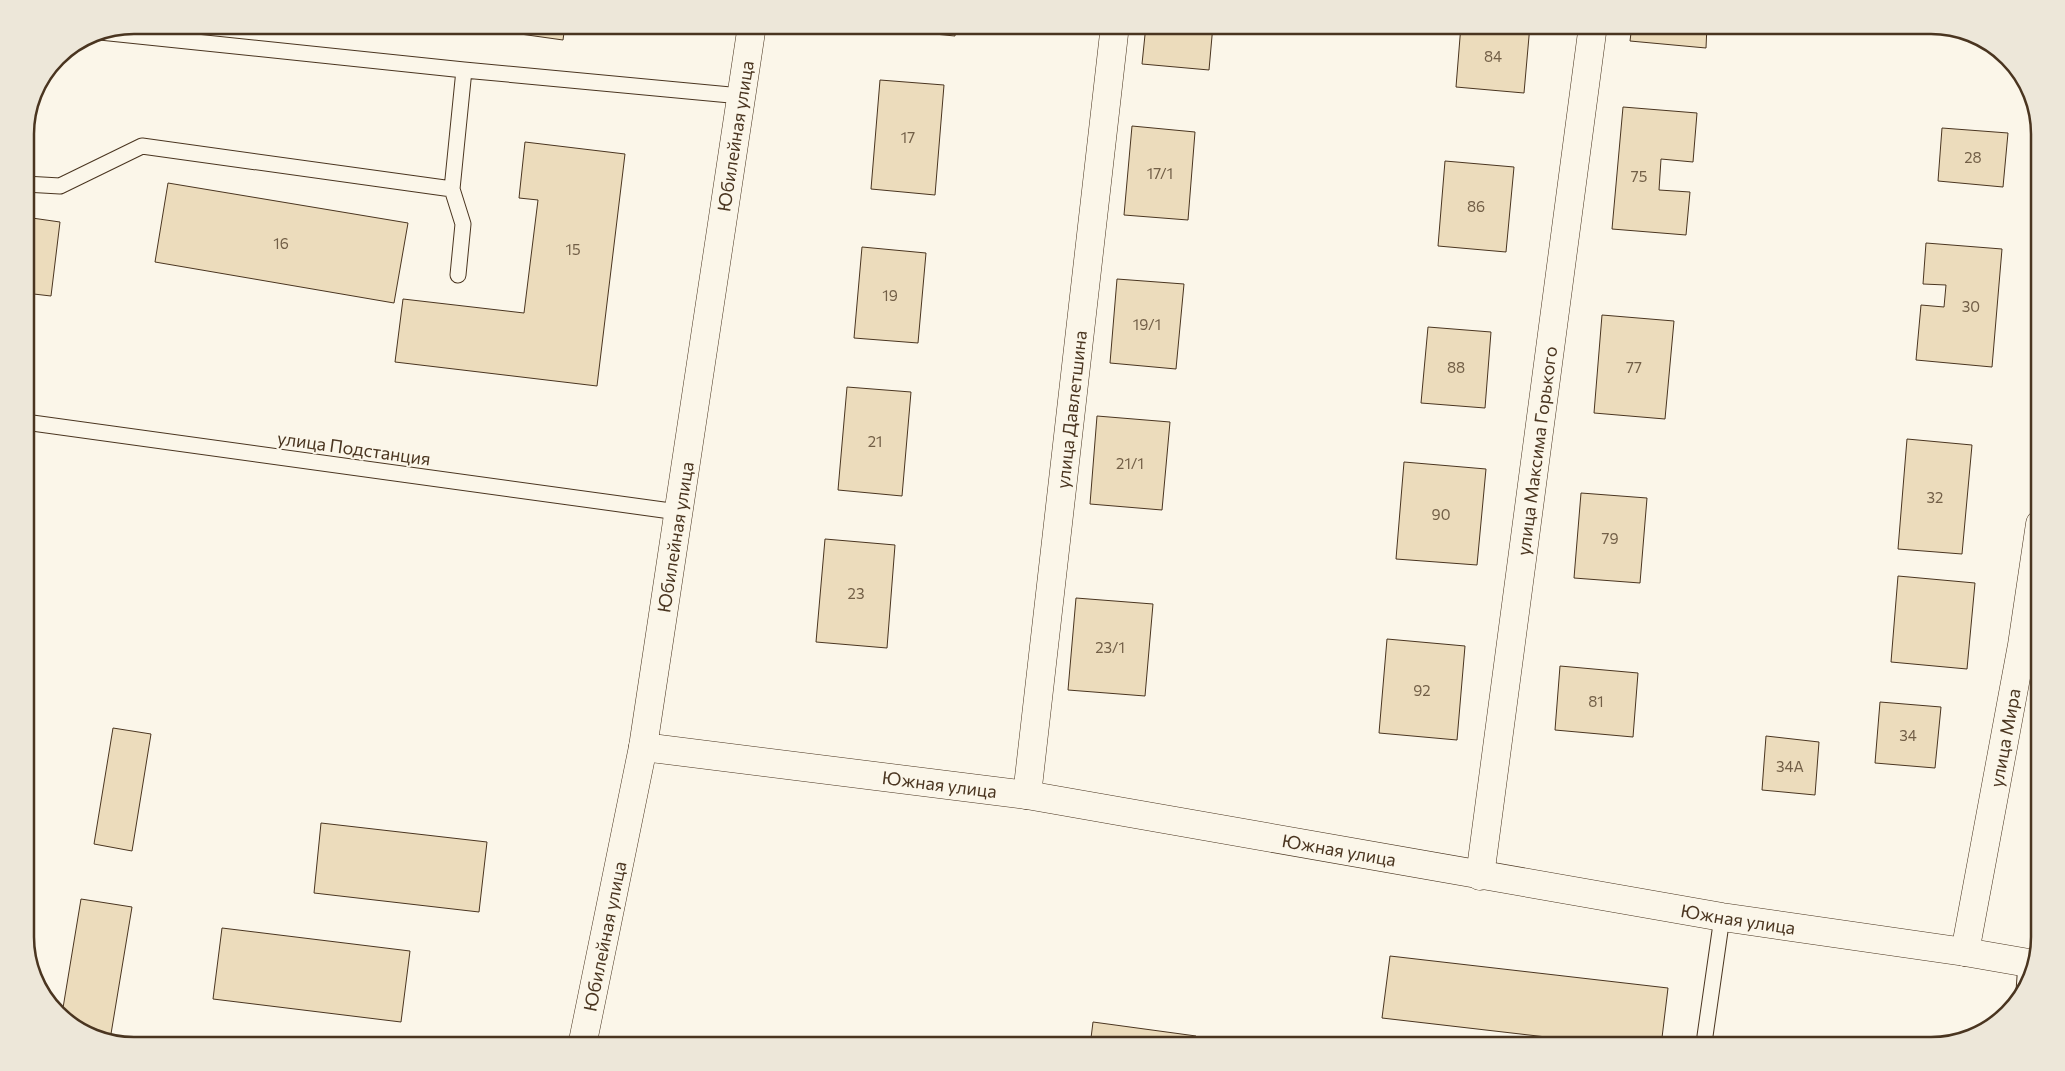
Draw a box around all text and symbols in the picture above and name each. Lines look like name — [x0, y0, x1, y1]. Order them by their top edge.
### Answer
house number: 84 — [1484, 47, 1502, 65]
street label: Юбилейная улица — [712, 59, 758, 213]
house number: 17 — [901, 128, 915, 146]
house number: 28 — [1964, 148, 1982, 166]
house number: 17/1 — [1147, 164, 1173, 182]
house number: 75 — [1631, 167, 1647, 185]
house number: 86 — [1467, 197, 1485, 215]
house number: 16 — [273, 234, 289, 252]
house number: 15 — [565, 240, 581, 258]
house number: 19 — [882, 286, 898, 304]
house number: 30 — [1962, 297, 1980, 315]
house number: 19/1 — [1133, 315, 1161, 333]
street label: улица Давлетшина — [1051, 329, 1091, 490]
street label: улица Максима Горького — [1512, 345, 1561, 557]
house number: 88 — [1447, 358, 1465, 376]
house number: 77 — [1626, 358, 1642, 376]
street label: улица Подстанция — [276, 426, 432, 470]
house number: 21 — [868, 432, 882, 450]
house number: 21/1 — [1116, 454, 1144, 472]
street label: Юбилейная улица — [652, 460, 698, 614]
house number: 32 — [1927, 488, 1943, 506]
house number: 90 — [1432, 505, 1450, 523]
house number: 79 — [1602, 529, 1618, 547]
house number: 23 — [848, 584, 864, 602]
house number: 23/1 — [1095, 638, 1125, 656]
house number: 92 — [1413, 681, 1431, 699]
street label: улица Мира — [1985, 686, 2025, 789]
house number: 81 — [1588, 692, 1604, 710]
house number: 34 — [1899, 726, 1917, 744]
house number: 34А — [1776, 757, 1804, 775]
street label: Южная улица — [881, 766, 998, 802]
street label: Южная улица — [1280, 829, 1398, 871]
street label: Юбилейная улица — [578, 859, 630, 1013]
street label: Южная улица — [1679, 899, 1797, 938]

